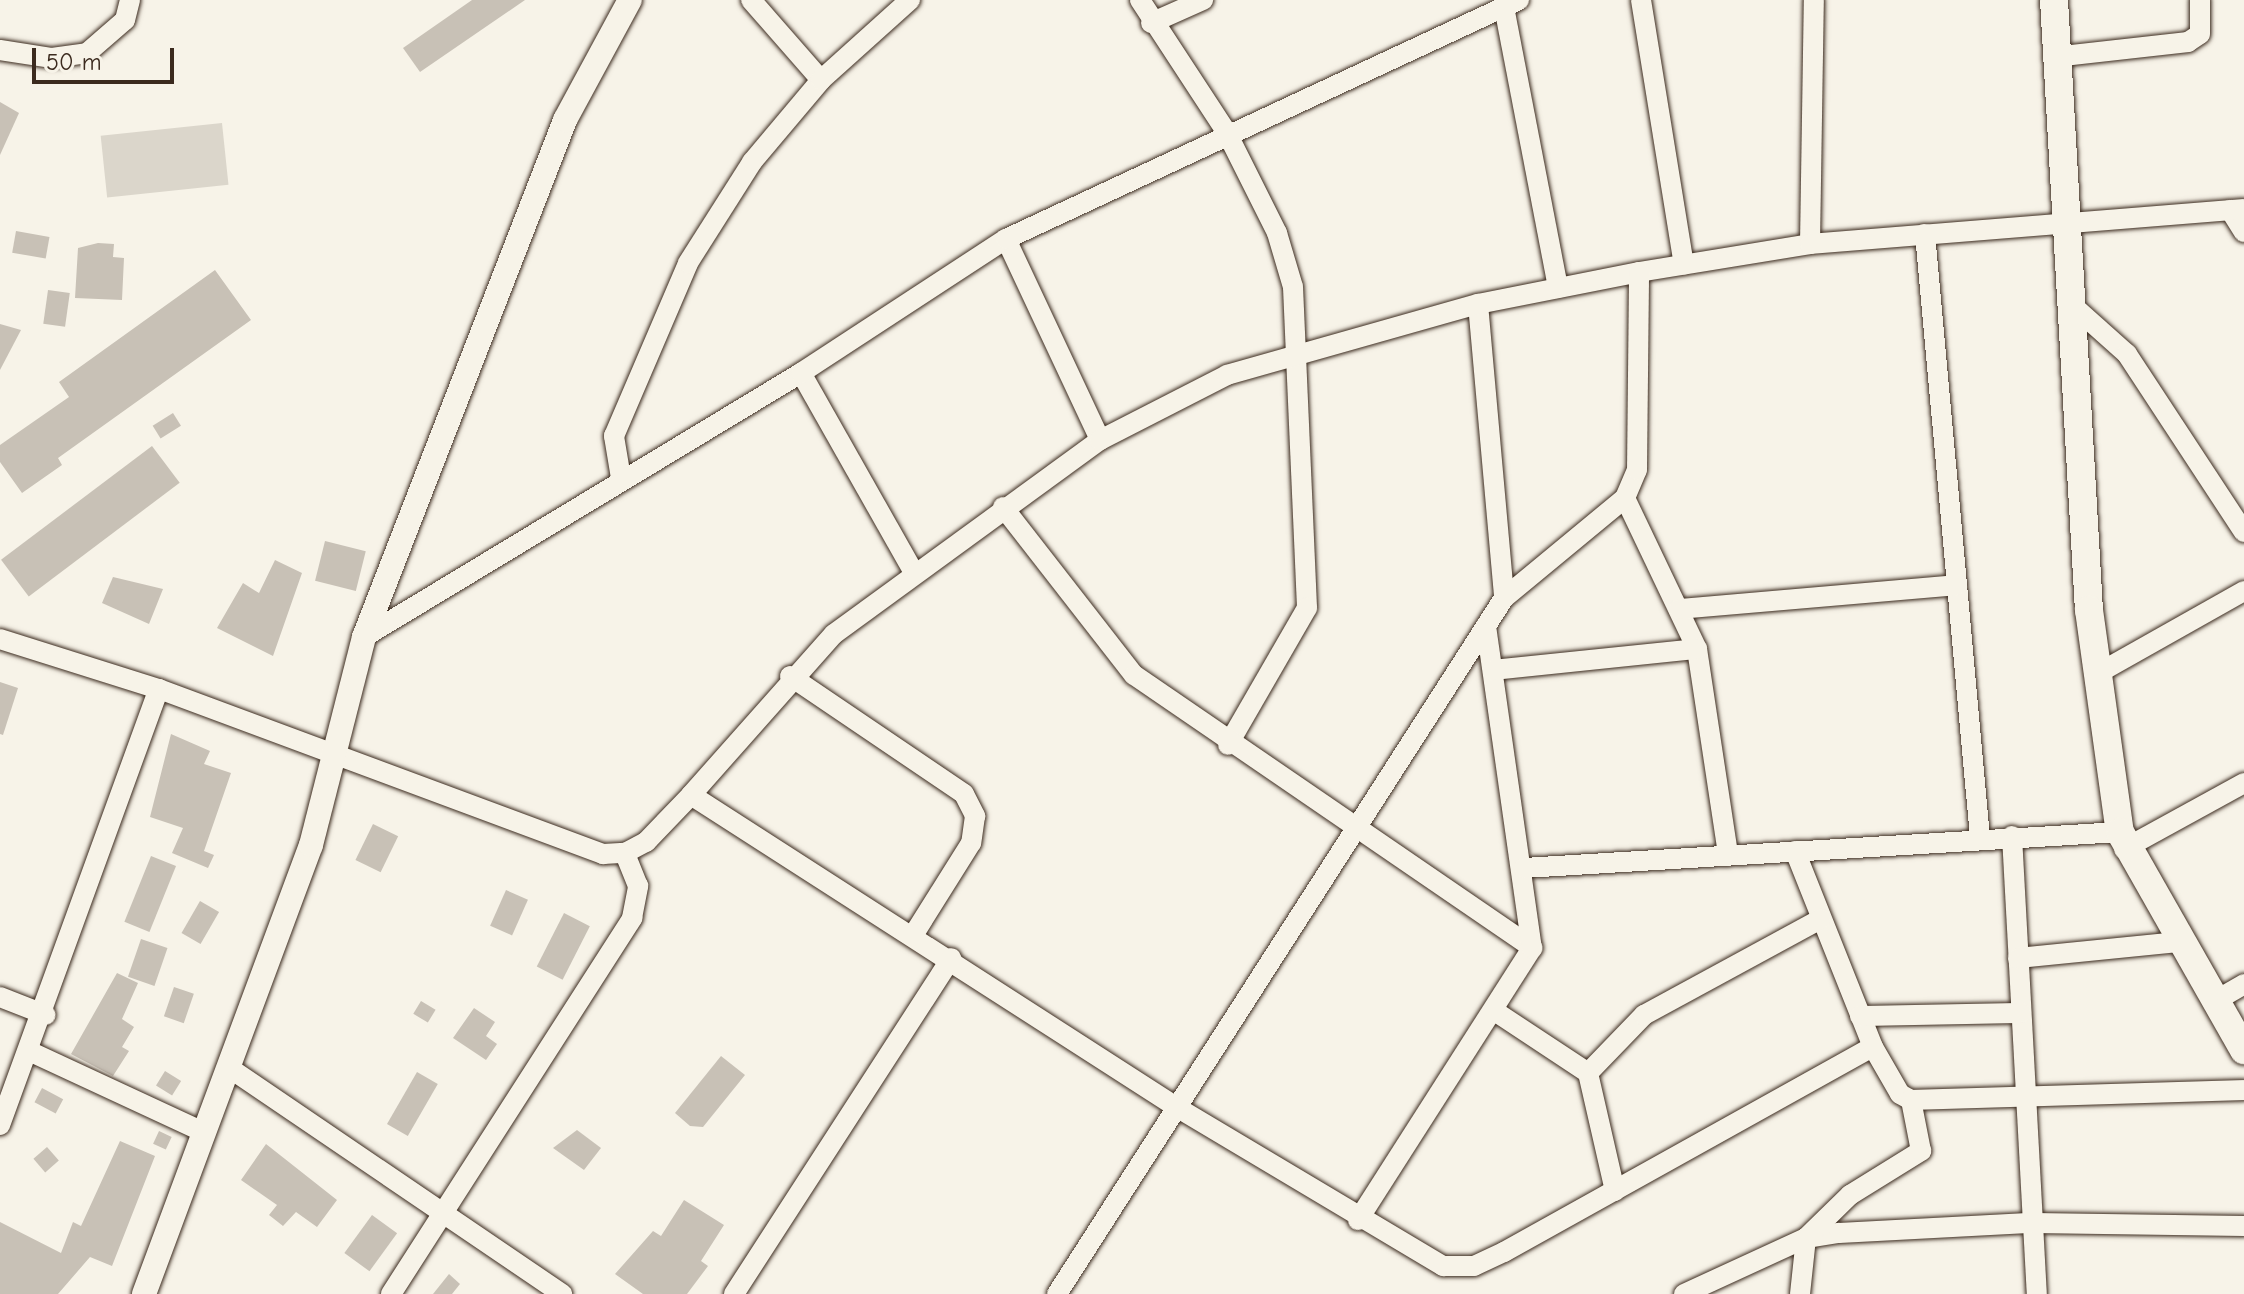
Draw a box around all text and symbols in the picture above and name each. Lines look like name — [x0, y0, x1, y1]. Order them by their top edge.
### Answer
scale bar — [36, 32, 178, 82]
text: 50 m — [46, 48, 102, 76]

